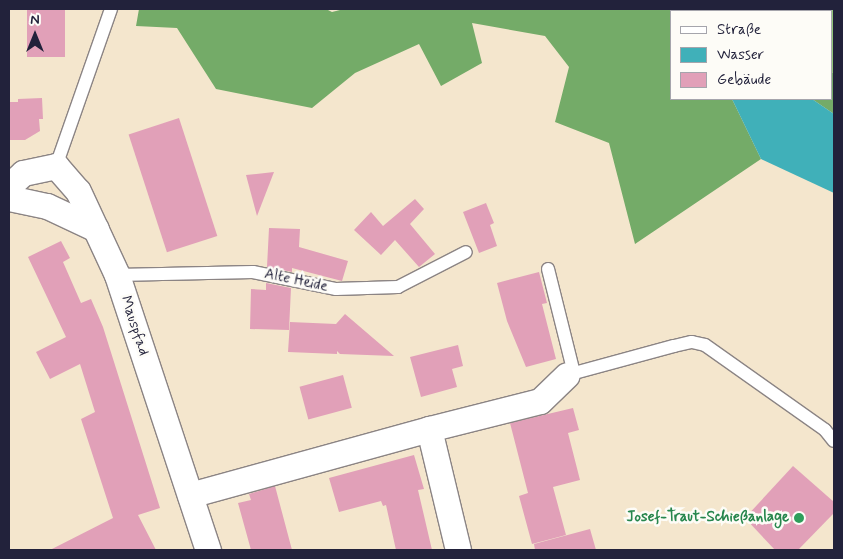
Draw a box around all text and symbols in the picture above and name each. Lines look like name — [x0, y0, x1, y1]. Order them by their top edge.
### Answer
north arrow — [10, 10, 60, 60]
legend — [670, 10, 833, 100]
text: N — [30, 11, 40, 29]
text: Straße — [717, 20, 761, 40]
text: Wasser — [717, 45, 764, 65]
text: Gebäude — [717, 70, 771, 90]
street label: Alte Heide — [263, 266, 329, 296]
street label: Mauspfad — [116, 294, 152, 358]
place label: Josef-Traut-Schießanlage — [627, 509, 789, 527]
marker: Josef-Traut-Schießanlage — [793, 512, 805, 524]

